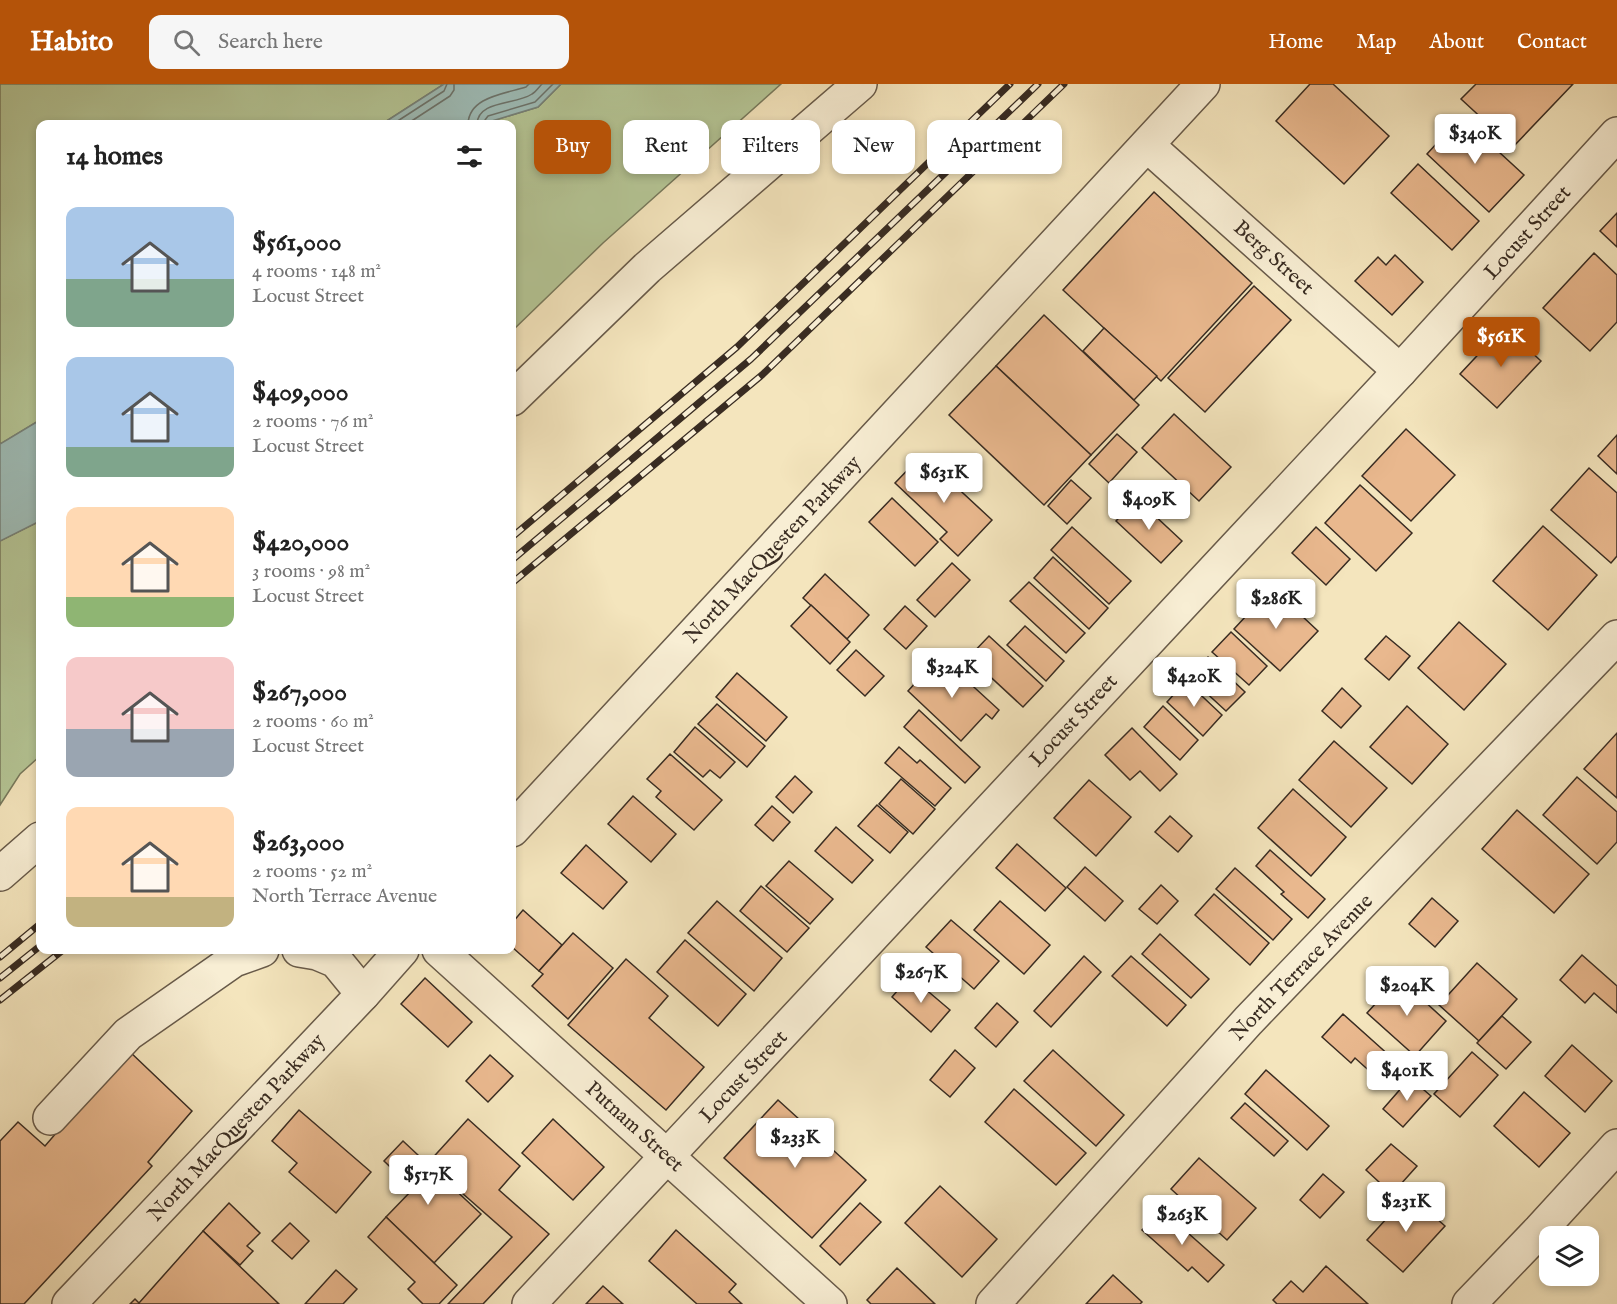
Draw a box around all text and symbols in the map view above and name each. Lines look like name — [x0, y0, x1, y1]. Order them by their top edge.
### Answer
search box — [149, 15, 569, 69]
text: Habito — [30, 25, 113, 60]
icon: search — [170, 26, 203, 59]
text: Search here — [218, 28, 323, 56]
text: Home — [1268, 29, 1323, 56]
text: Map — [1356, 29, 1396, 56]
text: About — [1429, 29, 1484, 56]
text: Contact — [1517, 29, 1587, 56]
pin: $340K — [1433, 114, 1517, 165]
chip: Buy — [534, 120, 611, 174]
chip: Rent — [623, 120, 709, 174]
chip: Filters — [721, 120, 820, 174]
chip: New — [832, 120, 915, 174]
chip: Apartment — [927, 120, 1062, 174]
text: $340K — [1449, 121, 1501, 146]
text: 14 homes — [66, 140, 163, 173]
icon: filters — [453, 140, 486, 173]
street label: Locust Street — [1479, 180, 1578, 286]
street label: Berg Street — [1227, 215, 1319, 301]
text: $561,000 — [252, 226, 341, 259]
icon: home — [114, 231, 186, 303]
text: 4 rooms · 148 m² — [252, 259, 381, 284]
text: Locust Street — [252, 284, 364, 309]
pin: $561K — [1459, 317, 1543, 368]
text: $561K — [1477, 324, 1525, 349]
text: $409,000 — [252, 376, 349, 409]
icon: home — [114, 381, 186, 453]
text: 2 rooms · 76 m² — [252, 409, 373, 434]
text: Locust Street — [252, 434, 364, 459]
street label: North MacQuesten Parkway — [679, 450, 868, 650]
pin: $631K — [902, 453, 986, 504]
text: $631K — [920, 460, 968, 485]
pin: $409K — [1107, 480, 1191, 531]
text: $409K — [1122, 487, 1176, 512]
text: $420,000 — [252, 526, 349, 559]
icon: home — [114, 531, 186, 603]
text: 3 rooms · 98 m² — [252, 559, 370, 584]
pin: $286K — [1234, 579, 1318, 630]
text: Locust Street — [252, 584, 364, 609]
text: $286K — [1250, 586, 1302, 611]
pin: $324K — [910, 648, 994, 699]
text: $324K — [926, 655, 978, 680]
pin: $420K — [1152, 657, 1236, 708]
text: $420K — [1167, 664, 1221, 689]
street label: Locust Street — [1024, 669, 1124, 773]
text: $267,000 — [252, 676, 347, 709]
icon: home — [114, 681, 186, 753]
text: 2 rooms · 60 m² — [252, 709, 374, 734]
text: Locust Street — [252, 734, 364, 759]
text: $263,000 — [252, 826, 345, 859]
icon: home — [114, 831, 186, 903]
text: 2 rooms · 52 m² — [252, 859, 372, 884]
text: North Terrace Avenue — [252, 884, 437, 909]
street label: North Terrace Avenue — [1225, 888, 1380, 1047]
pin: $267K — [879, 953, 963, 1004]
text: $267K — [895, 960, 947, 985]
pin: $204K — [1365, 966, 1449, 1017]
text: $204K — [1380, 973, 1434, 998]
street label: Locust Street — [694, 1025, 794, 1129]
street label: North MacQuesten Parkway — [143, 1028, 332, 1228]
pin: $401K — [1365, 1051, 1449, 1102]
text: $401K — [1381, 1058, 1433, 1083]
street label: Putnam Street — [579, 1076, 689, 1178]
pin: $233K — [753, 1118, 837, 1169]
text: $233K — [770, 1125, 820, 1150]
pin: $517K — [386, 1155, 470, 1206]
text: $517K — [403, 1162, 453, 1187]
pin: $231K — [1364, 1182, 1448, 1233]
text: $231K — [1381, 1189, 1431, 1214]
pin: $263K — [1140, 1195, 1224, 1246]
text: $263K — [1157, 1202, 1207, 1227]
map controls — [1539, 1226, 1599, 1286]
button: layers — [1539, 1226, 1599, 1286]

